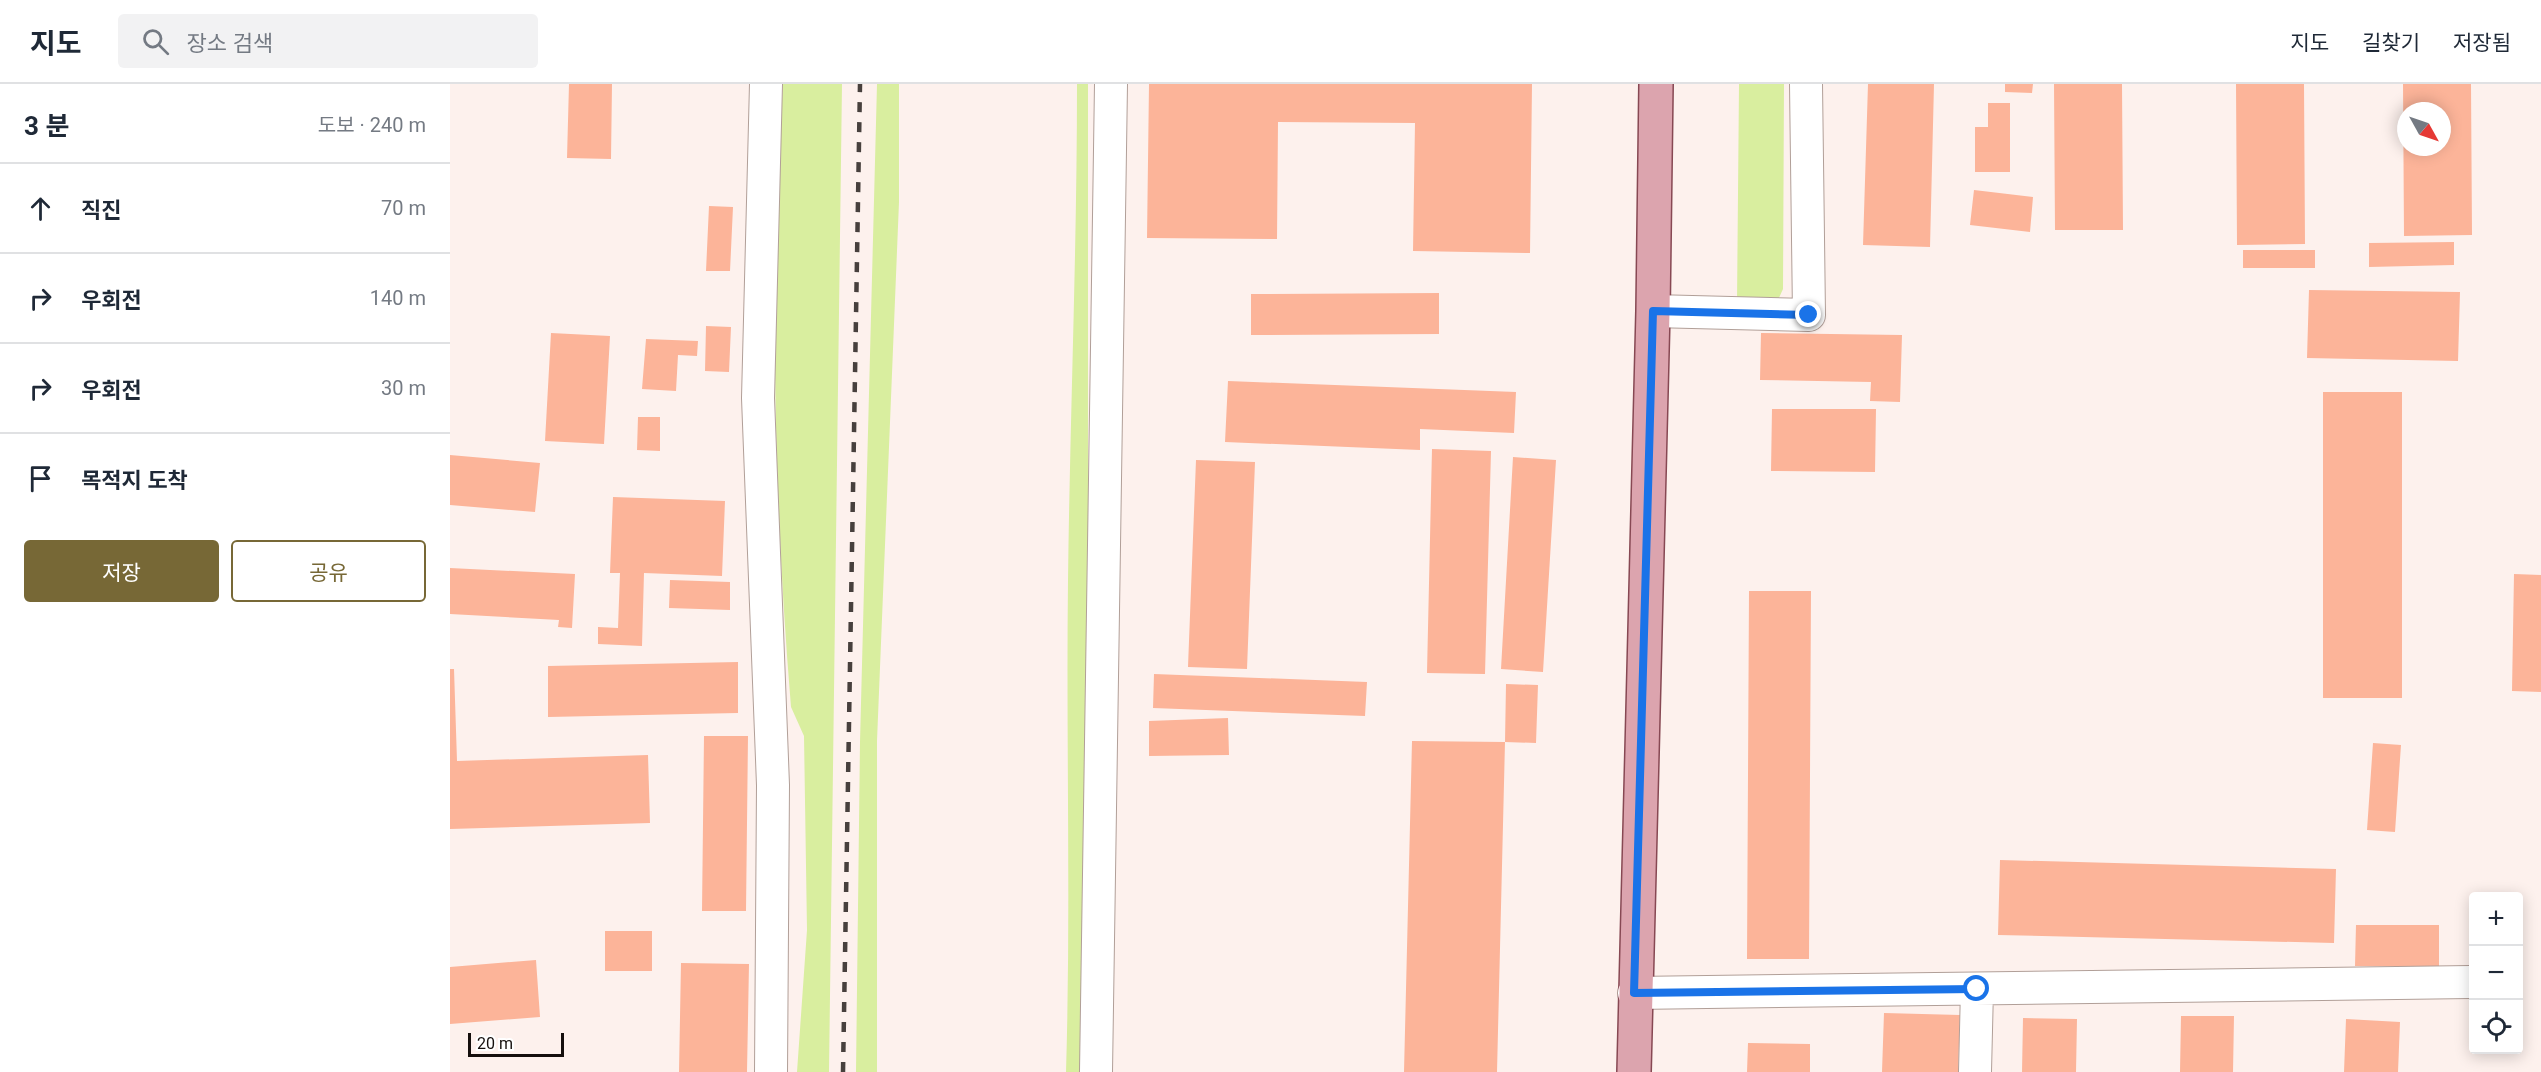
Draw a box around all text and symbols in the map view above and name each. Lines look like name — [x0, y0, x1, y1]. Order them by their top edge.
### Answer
search box — [118, 14, 538, 68]
icon: search — [139, 25, 172, 58]
text: 지도 — [30, 27, 82, 60]
text: 장소 검색 — [187, 31, 273, 56]
text: 지도 — [2290, 31, 2329, 55]
text: 길찾기 — [2362, 31, 2420, 55]
text: 저장됨 — [2453, 31, 2511, 55]
north arrow — [2397, 102, 2451, 156]
text: 3 분 — [24, 111, 69, 141]
text: 도보 · 240 m — [318, 113, 426, 137]
icon: ahead — [24, 192, 57, 225]
text: 70 m — [381, 196, 426, 220]
text: 직진 — [81, 198, 121, 223]
icon: right — [24, 282, 57, 315]
text: 140 m — [370, 286, 426, 310]
text: 우회전 — [81, 288, 142, 313]
route end — [1795, 301, 1821, 327]
icon: right — [24, 372, 57, 405]
text: 30 m — [381, 376, 426, 400]
text: 우회전 — [81, 378, 142, 403]
icon: arrive — [24, 462, 57, 495]
text: 목적지 도착 — [81, 468, 188, 493]
button: 저장 — [24, 540, 219, 602]
button: 공유 — [231, 540, 426, 602]
map controls — [2469, 892, 2523, 1054]
button: + — [2469, 892, 2523, 946]
button: − — [2469, 946, 2523, 1000]
route start — [1963, 975, 1989, 1001]
button: locate — [2469, 1000, 2523, 1054]
scale bar — [468, 1030, 564, 1058]
text: 20 m — [477, 1034, 513, 1053]

